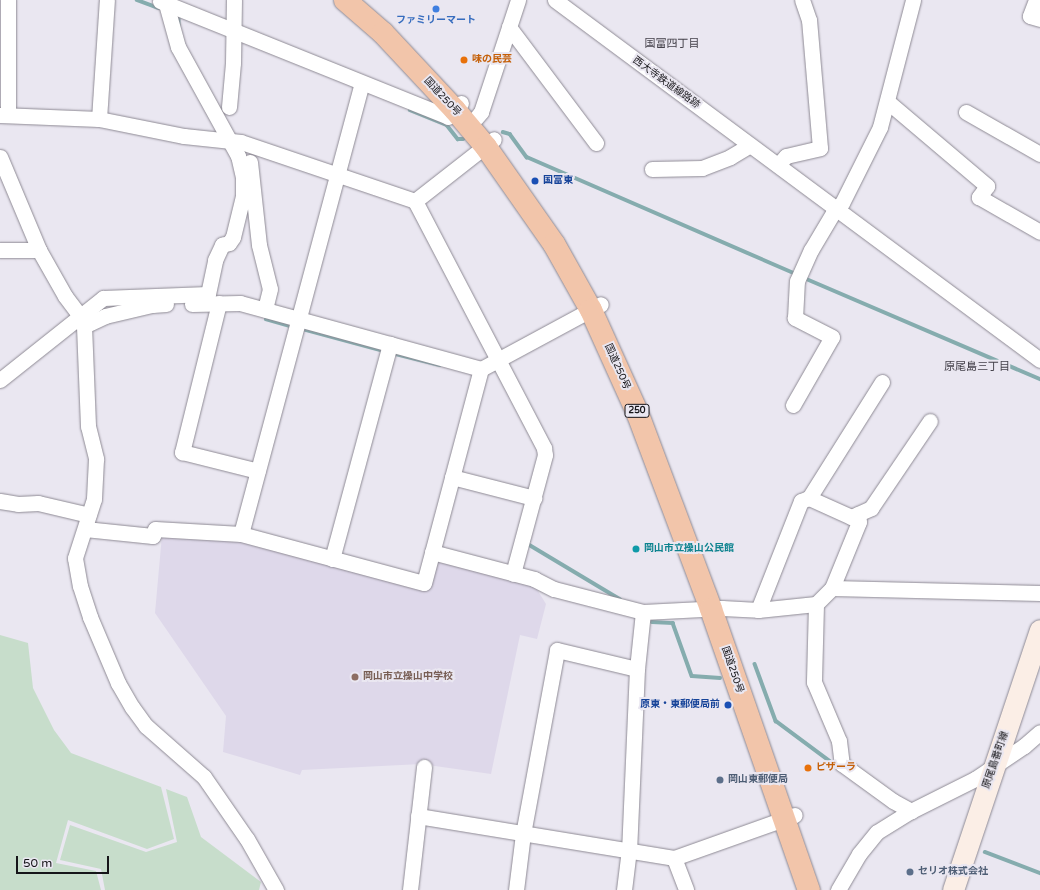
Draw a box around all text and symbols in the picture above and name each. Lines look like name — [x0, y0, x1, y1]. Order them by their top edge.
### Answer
marker: ファミリーマート — [431, 4, 441, 14]
place label: ファミリーマート — [396, 15, 476, 27]
district label: 国富四丁目 — [645, 37, 699, 51]
place label: 味の民芸 — [472, 54, 512, 66]
marker: 味の民芸 — [459, 55, 469, 65]
street label: 西大寺鉄道線路跡 — [630, 55, 702, 111]
street label: 国道250号 — [421, 75, 463, 119]
place label: 国富東 — [543, 175, 573, 187]
marker: 国富東 — [530, 176, 540, 186]
street label: 国道250号 — [602, 342, 632, 392]
district label: 原尾島三丁目 — [944, 360, 1010, 374]
road number: 250 — [624, 404, 650, 418]
place label: 岡山市立操山公民館 — [644, 543, 734, 555]
marker: 岡山市立操山公民館 — [631, 544, 641, 554]
street label: 国道250号 — [718, 645, 746, 695]
place label: 岡山市立操山中学校 — [363, 671, 453, 683]
marker: 岡山市立操山中学校 — [350, 672, 360, 682]
place label: 原東・東郵便局前 — [640, 699, 720, 711]
marker: 原東・東郵便局前 — [723, 700, 733, 710]
street label: 原尾島番町線 — [981, 730, 1011, 790]
place label: ピザーラ — [816, 762, 856, 774]
marker: ピザーラ — [803, 763, 813, 773]
place label: 岡山東郵便局 — [728, 774, 788, 786]
marker: 岡山東郵便局 — [715, 775, 725, 785]
scale bar — [18, 848, 111, 874]
text: 50 m — [23, 856, 52, 870]
place label: セリオ株式会社 — [918, 866, 988, 878]
marker: セリオ株式会社 — [905, 867, 915, 877]

